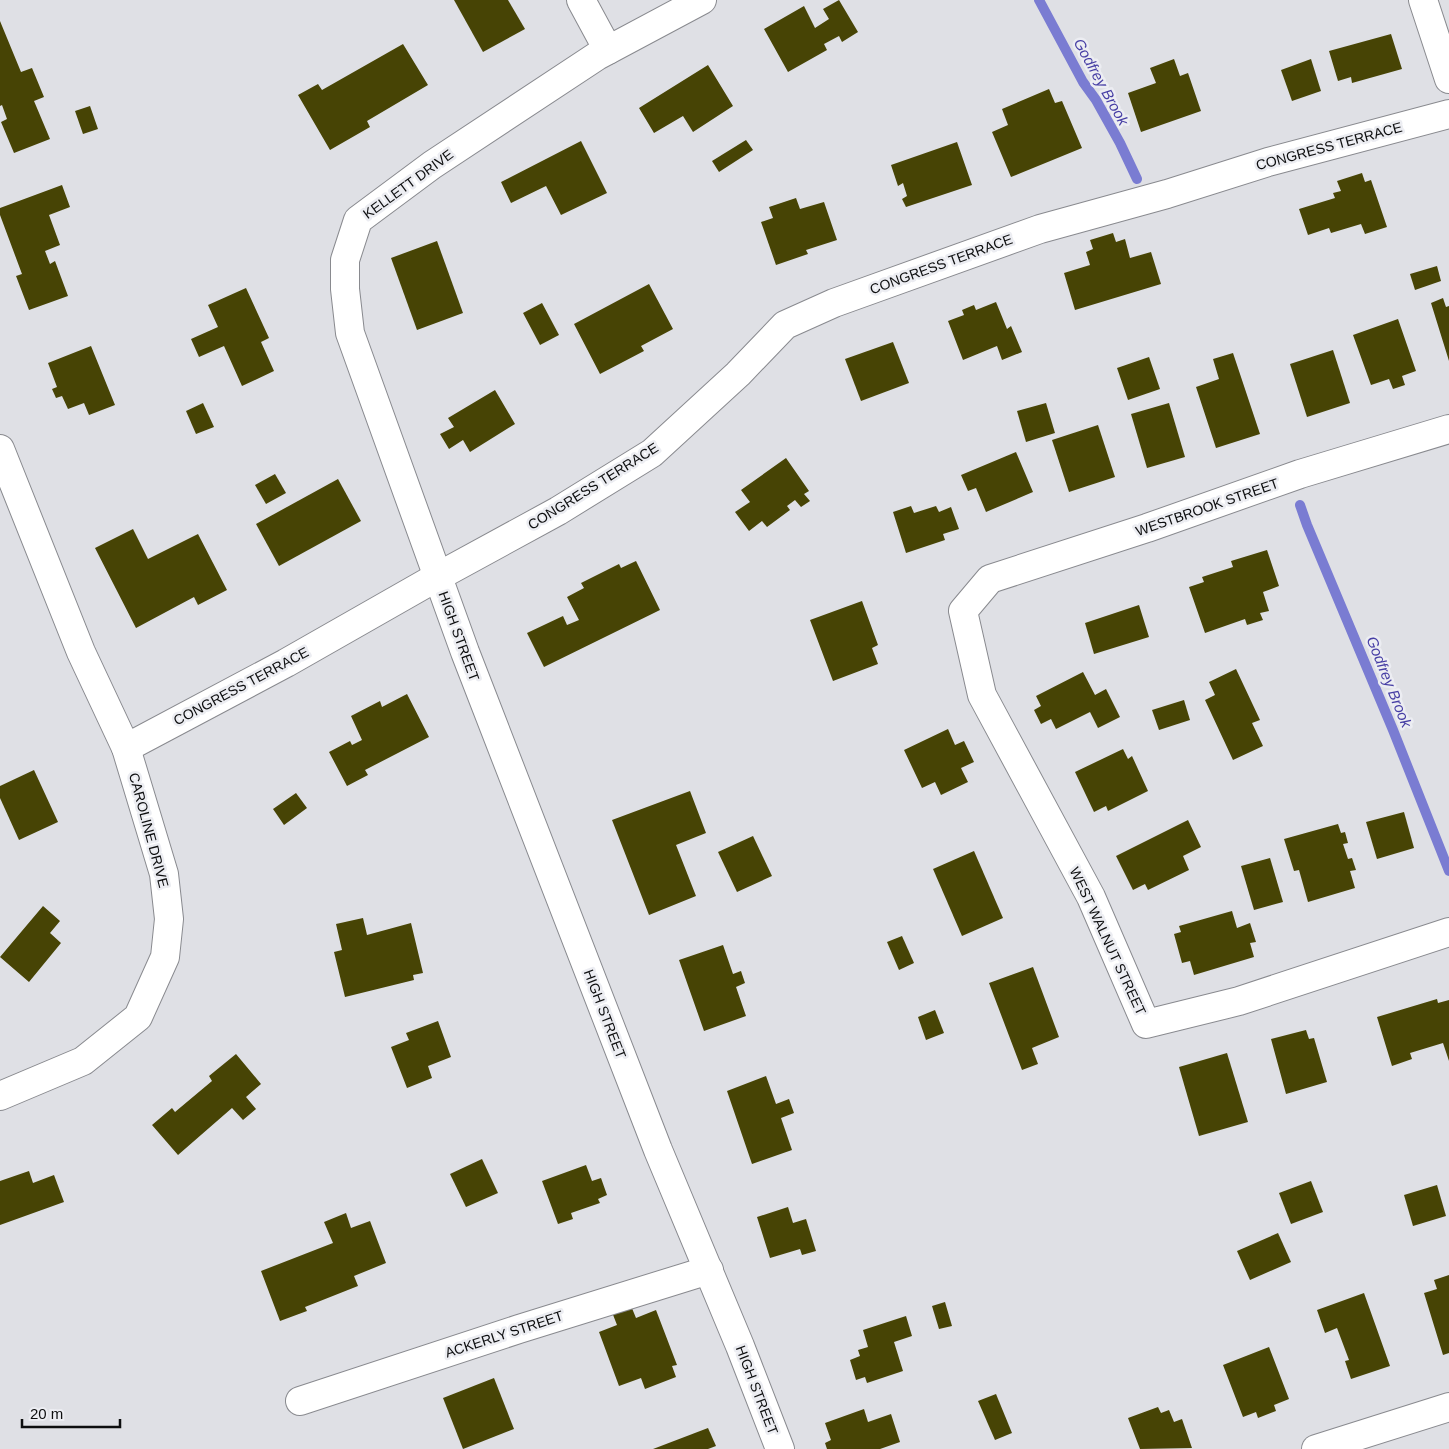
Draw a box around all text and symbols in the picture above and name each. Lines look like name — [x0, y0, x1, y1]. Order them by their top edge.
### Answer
water label: Godfrey Brook — [1071, 35, 1133, 129]
street label: CONGRESS TERRACE — [1254, 119, 1404, 173]
street label: KELLETT DRIVE — [360, 146, 456, 222]
street label: CONGRESS TERRACE — [867, 231, 1015, 297]
street label: CONGRESS TERRACE — [525, 439, 661, 533]
street label: WESTBROOK STREET — [1133, 475, 1281, 539]
street label: HIGH STREET — [435, 589, 483, 683]
water label: Godfrey Brook — [1363, 634, 1416, 731]
street label: CONGRESS TERRACE — [171, 644, 311, 728]
street label: CAROLINE DRIVE — [126, 771, 172, 889]
street label: WEST WALNUT STREET — [1067, 864, 1150, 1018]
street label: HIGH STREET — [581, 967, 629, 1061]
street label: ACKERLY STREET — [443, 1307, 565, 1361]
street label: HIGH STREET — [733, 1343, 781, 1437]
scale bar — [22, 1396, 120, 1428]
text: 20 m — [30, 1405, 63, 1422]

